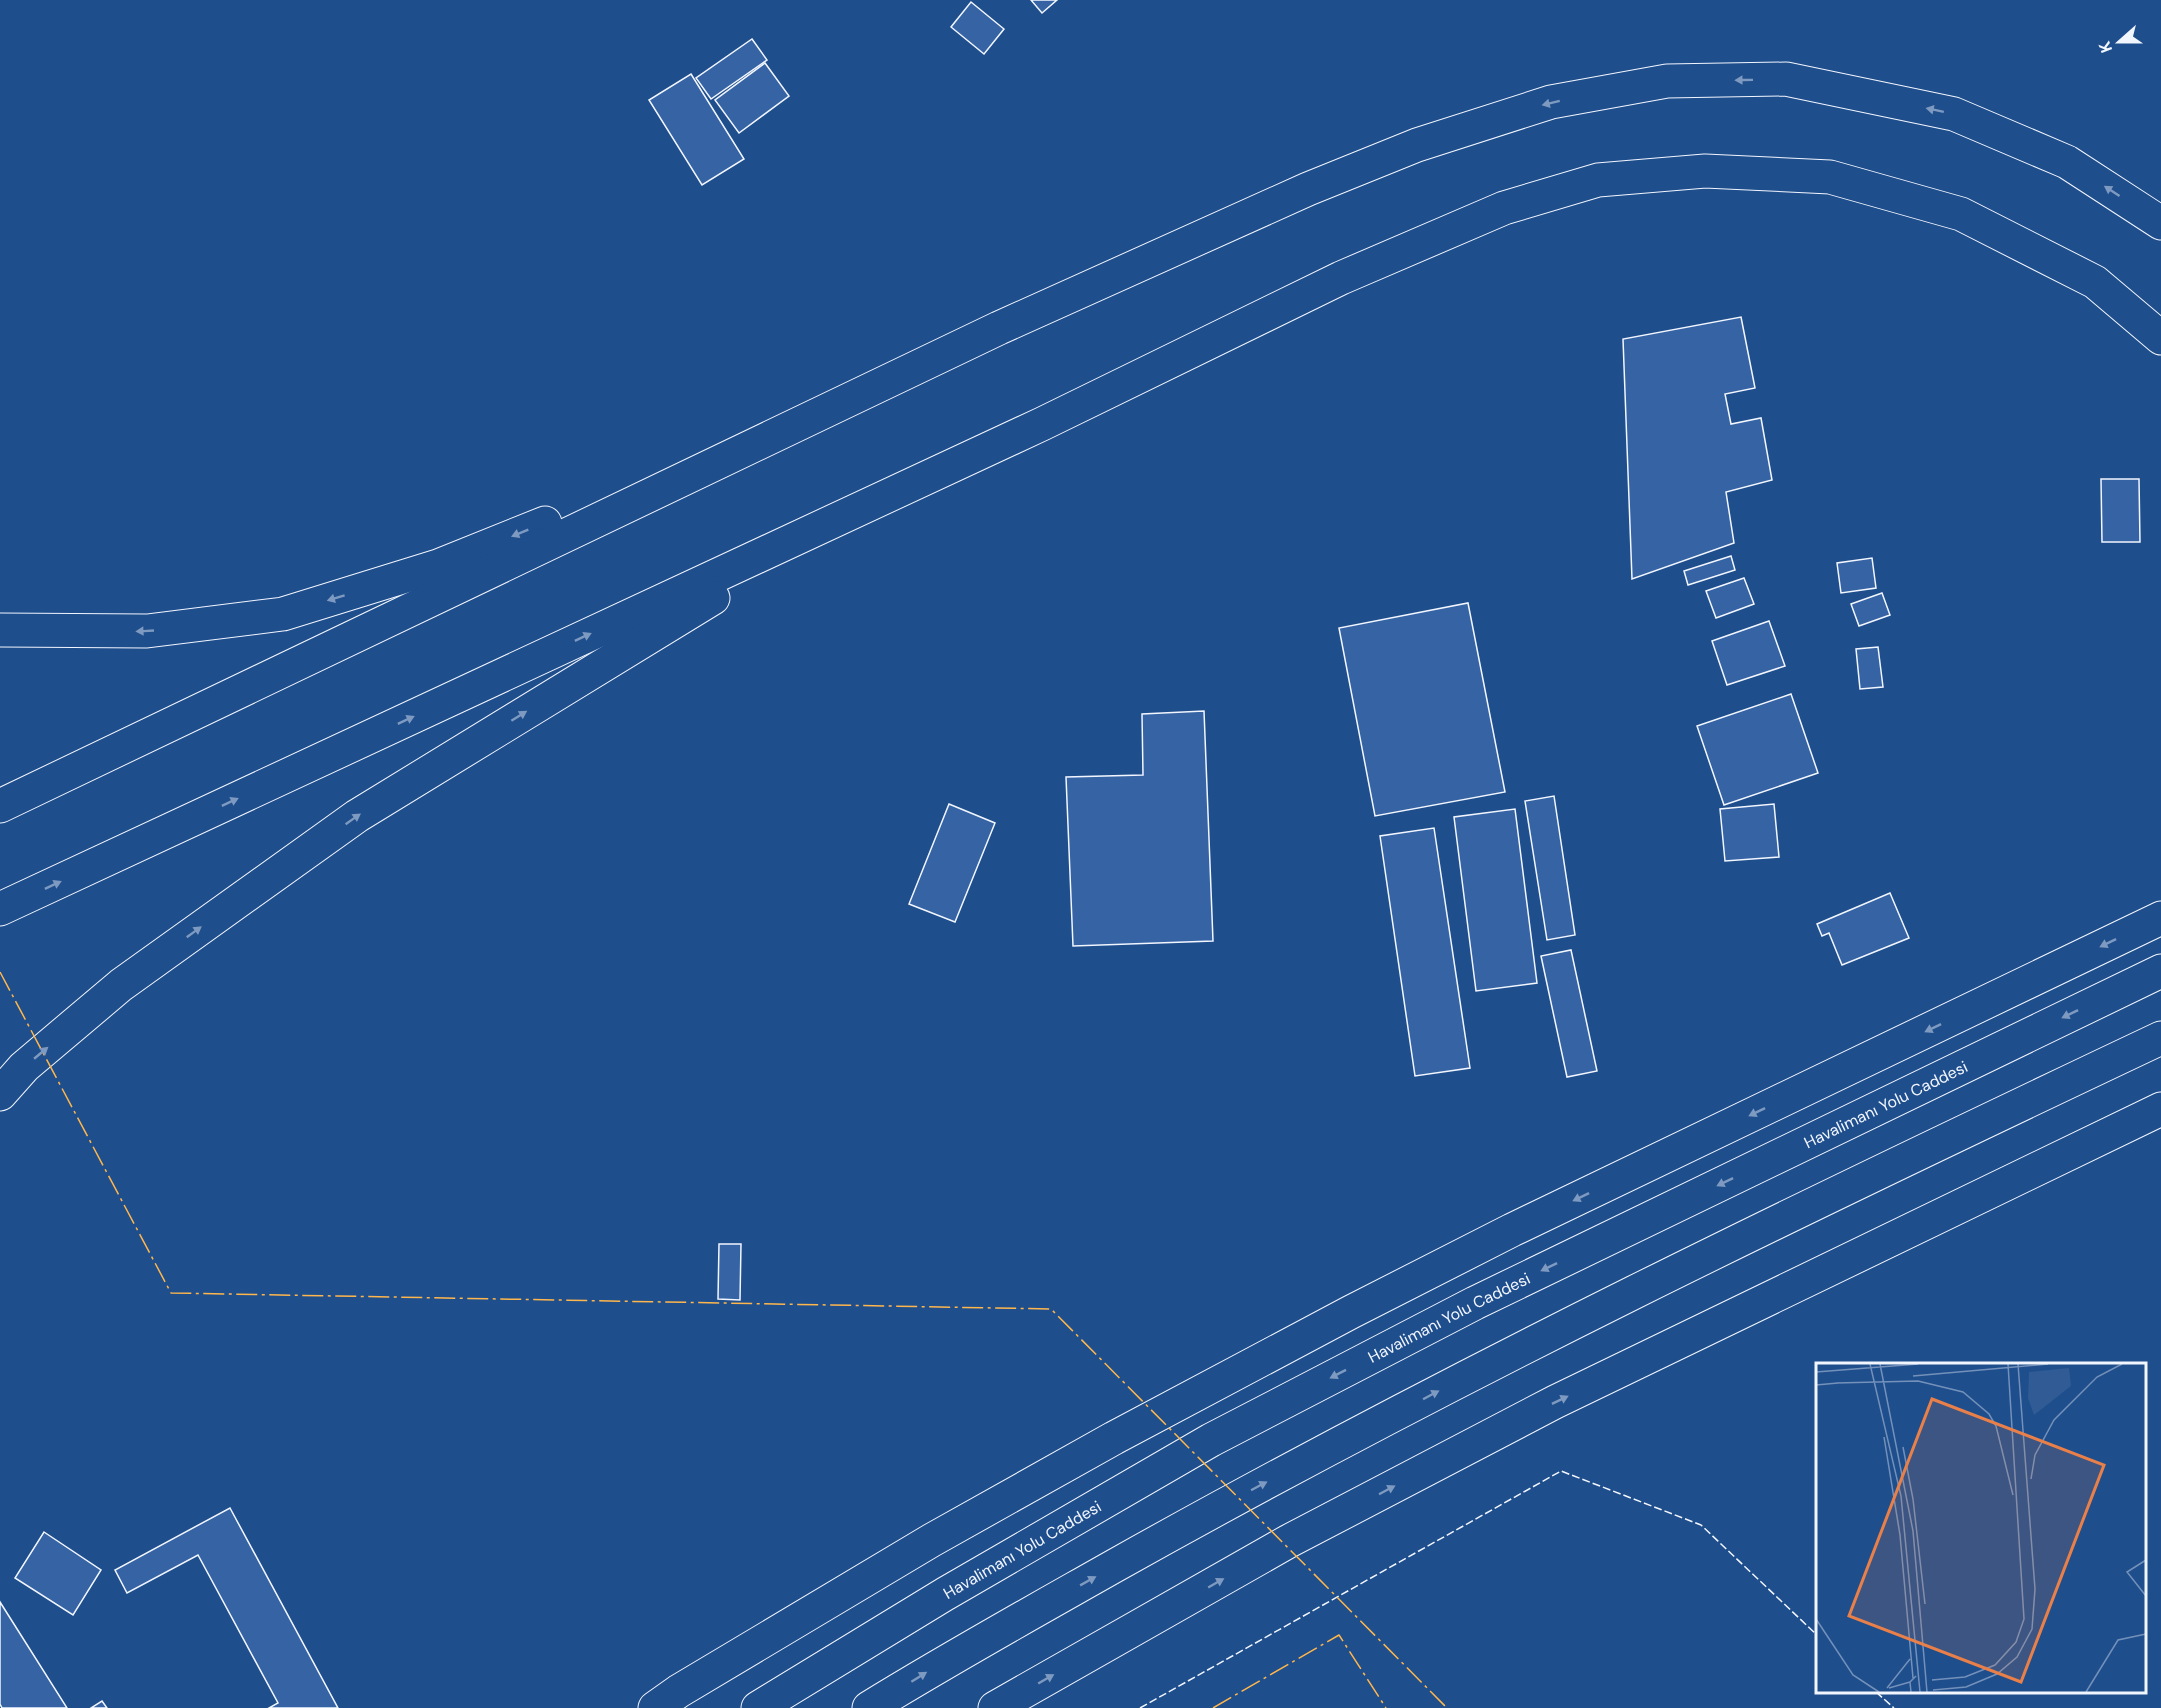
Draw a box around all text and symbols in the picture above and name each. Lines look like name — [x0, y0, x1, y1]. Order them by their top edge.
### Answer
north arrow — [2089, 12, 2149, 72]
text: K — [2094, 38, 2117, 56]
one-way arrow — [1734, 75, 1753, 85]
one-way arrow — [1542, 98, 1560, 108]
one-way arrow — [1926, 105, 1945, 114]
one-way arrow — [2104, 186, 2120, 197]
one-way arrow — [511, 529, 529, 538]
one-way arrow — [327, 594, 345, 603]
one-way arrow — [135, 626, 154, 635]
one-way arrow — [575, 633, 592, 642]
one-way arrow — [510, 711, 527, 722]
one-way arrow — [398, 715, 415, 724]
one-way arrow — [221, 798, 238, 807]
one-way arrow — [344, 813, 360, 825]
one-way arrow — [45, 880, 62, 889]
one-way arrow — [186, 927, 202, 938]
one-way arrow — [2100, 939, 2117, 948]
one-way arrow — [2062, 1010, 2079, 1019]
one-way arrow — [1924, 1023, 1941, 1032]
one-way arrow — [33, 1047, 48, 1060]
street label: Havalimanı Yolu Caddesi — [1801, 1056, 1971, 1153]
one-way arrow — [1748, 1108, 1765, 1117]
one-way arrow — [1716, 1177, 1733, 1186]
one-way arrow — [1572, 1191, 1590, 1201]
one-way arrow — [1541, 1262, 1558, 1271]
street label: Havalimanı Yolu Caddesi — [1364, 1268, 1534, 1368]
inset map — [1816, 1363, 2146, 1693]
one-way arrow — [1329, 1369, 1346, 1379]
one-way arrow — [1423, 1390, 1440, 1400]
one-way arrow — [1551, 1395, 1568, 1404]
one-way arrow — [1250, 1482, 1268, 1492]
one-way arrow — [1379, 1485, 1396, 1495]
street label: Havalimanı Yolu Caddesi — [939, 1496, 1105, 1604]
one-way arrow — [1080, 1576, 1097, 1586]
one-way arrow — [1207, 1578, 1224, 1588]
one-way arrow — [911, 1672, 927, 1683]
one-way arrow — [1038, 1674, 1055, 1684]

